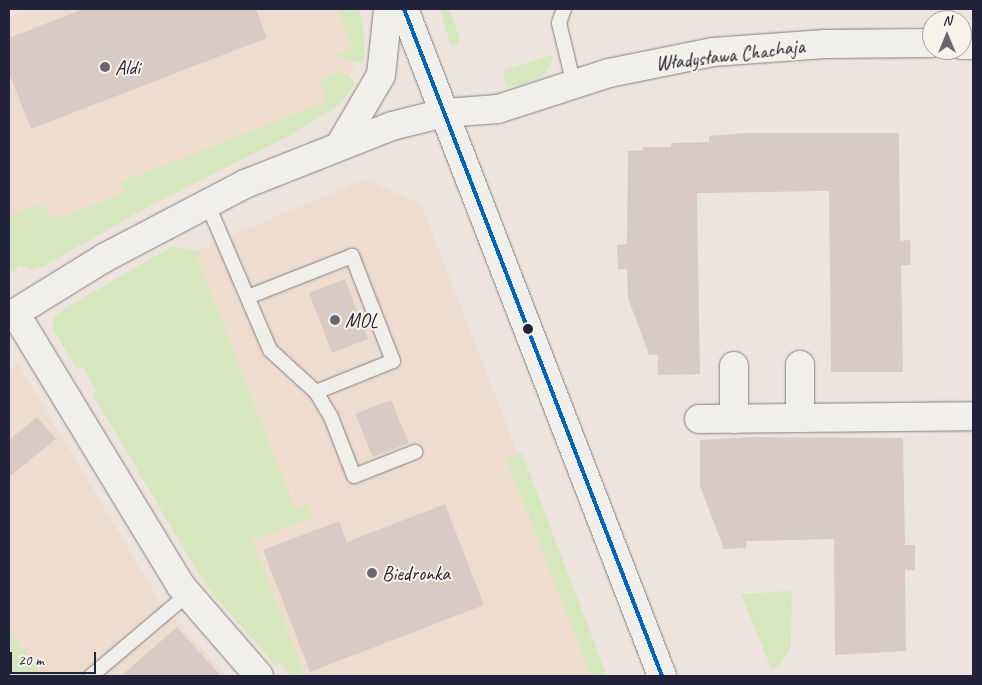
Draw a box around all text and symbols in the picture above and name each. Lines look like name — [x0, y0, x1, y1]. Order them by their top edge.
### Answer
north arrow — [922, 10, 972, 60]
text: N — [943, 12, 951, 29]
street label: Władysława Chachaja — [654, 34, 806, 76]
place label: Aldi — [115, 55, 140, 79]
marker: Aldi — [99, 61, 111, 73]
place label: MOL — [345, 308, 378, 332]
marker: MOL — [329, 314, 341, 326]
unlabelled marker — [523, 324, 533, 334]
place label: Biedronka — [382, 561, 450, 585]
marker: Biedronka — [366, 567, 378, 579]
scale bar — [12, 642, 99, 674]
text: 20 m — [18, 651, 44, 670]

